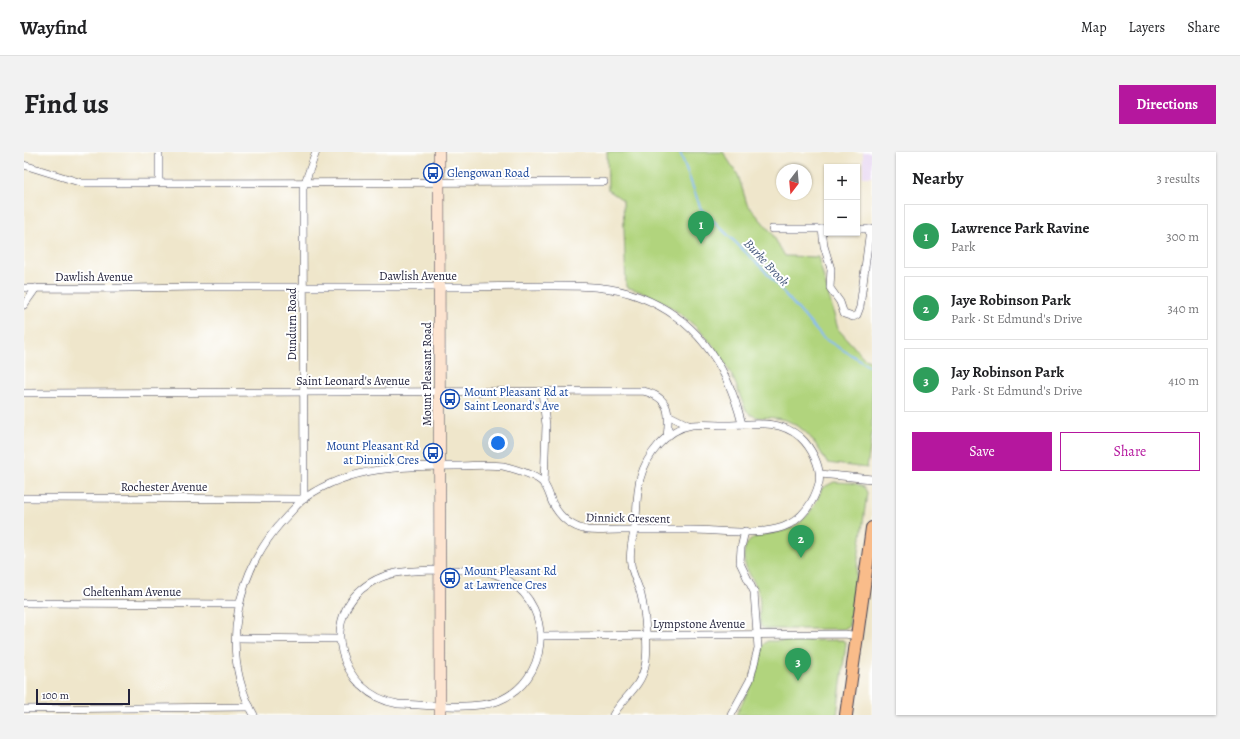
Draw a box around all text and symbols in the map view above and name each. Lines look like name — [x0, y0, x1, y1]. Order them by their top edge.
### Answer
text: Wayfind — [20, 15, 87, 41]
text: Map — [1081, 18, 1107, 37]
text: Layers — [1129, 18, 1165, 37]
text: Share — [1187, 18, 1220, 37]
text: Find us — [24, 85, 109, 123]
button: Directions — [1119, 85, 1216, 124]
bus stop icon: Glengowan Road — [422, 162, 444, 184]
north arrow — [776, 164, 812, 200]
map controls — [824, 164, 860, 236]
button: + — [824, 164, 860, 200]
place label: Glengowan Road — [447, 165, 530, 181]
text: Nearby — [912, 167, 963, 190]
text: 3 results — [1156, 170, 1200, 187]
button: − — [824, 200, 860, 236]
pin: 1 — [688, 211, 714, 244]
text: Lawrence Park Ravine — [951, 218, 1089, 238]
text: 1 — [924, 228, 928, 245]
text: 300 m — [1166, 228, 1199, 245]
water label: Burke Brook — [740, 235, 793, 290]
text: Park — [951, 238, 975, 255]
street label: Dawlish Avenue — [379, 268, 457, 284]
street label: Dawlish Avenue — [55, 269, 133, 285]
street label: Dundurn Road — [284, 287, 300, 360]
text: Jaye Robinson Park — [951, 290, 1071, 310]
text: 2 — [923, 300, 929, 317]
text: 340 m — [1167, 300, 1199, 317]
text: Park · St Edmund's Drive — [951, 310, 1082, 327]
street label: Mount Pleasant Road — [419, 321, 435, 426]
text: Jay Robinson Park — [951, 362, 1064, 382]
text: 3 — [923, 372, 929, 389]
text: 410 m — [1168, 372, 1199, 389]
street label: Saint Leonard's Avenue — [296, 373, 410, 389]
text: Park · St Edmund's Drive — [951, 382, 1082, 399]
place label: Mount Pleasant Rd at Saint Leonard's Ave — [464, 384, 569, 414]
bus stop icon: Mount Pleasant Rd at Saint Leonard's Ave — [439, 388, 461, 410]
button: Save — [912, 432, 1052, 471]
button: Share — [1060, 432, 1200, 471]
your location — [488, 433, 508, 453]
place label: Mount Pleasant Rd at Dinnick Cres — [326, 438, 420, 468]
bus stop icon: Mount Pleasant Rd at Dinnick Cres — [422, 442, 444, 464]
street label: Rochester Avenue — [121, 479, 207, 495]
street label: Dinnick Crescent — [586, 509, 670, 527]
pin: 2 — [788, 525, 814, 558]
place label: Mount Pleasant Rd at Lawrence Cres — [464, 563, 557, 593]
bus stop icon: Mount Pleasant Rd at Lawrence Cres — [439, 567, 461, 589]
street label: Cheltenham Avenue — [83, 584, 181, 600]
street label: Lympstone Avenue — [653, 616, 745, 632]
pin: 3 — [785, 648, 811, 681]
scale bar — [36, 687, 130, 706]
text: 100 m — [42, 688, 69, 703]

